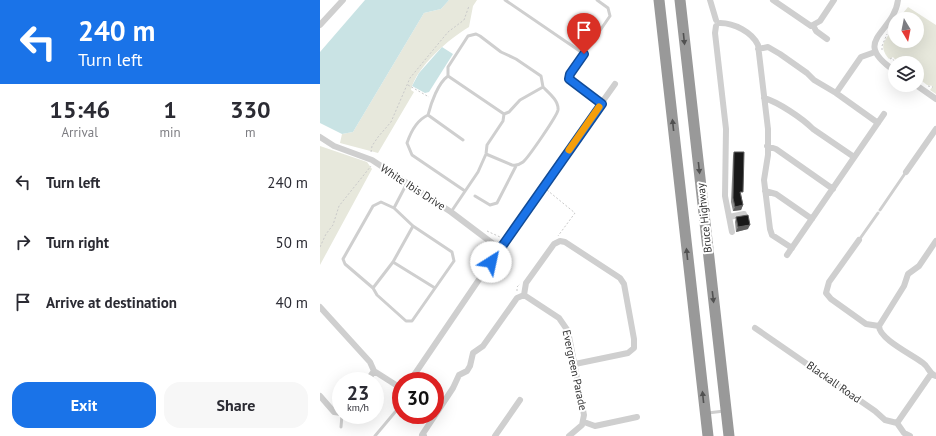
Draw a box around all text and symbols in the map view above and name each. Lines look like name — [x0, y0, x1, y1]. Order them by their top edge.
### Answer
text: 240 m — [78, 12, 155, 49]
north arrow — [888, 12, 924, 48]
map controls — [888, 12, 924, 92]
pin — [567, 13, 601, 54]
icon: left — [12, 16, 64, 68]
icon: arrive — [573, 19, 595, 41]
one-way arrow — [681, 33, 687, 45]
text: Turn left — [78, 48, 143, 71]
button: layers — [888, 56, 924, 92]
text: 15:46 — [49, 94, 110, 125]
text: 1 — [163, 94, 177, 125]
text: 330 — [230, 94, 271, 125]
one-way arrow — [670, 119, 676, 131]
text: Arrival — [62, 124, 98, 141]
text: min — [159, 124, 181, 141]
text: m — [245, 124, 256, 141]
street label: White Ibis Drive — [378, 161, 448, 213]
one-way arrow — [696, 162, 702, 174]
icon: left — [12, 171, 34, 193]
text: Turn left — [46, 173, 100, 192]
text: 240 m — [267, 173, 308, 192]
street label: Bruce Highway — [693, 181, 715, 254]
icon: right — [12, 231, 34, 253]
text: Turn right — [46, 233, 109, 252]
text: 50 m — [275, 233, 308, 252]
position arrow — [470, 241, 512, 283]
one-way arrow — [684, 248, 691, 260]
icon: arrive — [12, 291, 34, 313]
one-way arrow — [710, 291, 717, 303]
text: Arrive at destination — [46, 293, 177, 312]
text: 40 m — [275, 293, 308, 312]
street label: Evergreen Parade — [560, 328, 590, 412]
street label: Blackall Road — [804, 358, 864, 406]
speed limit sign: 30 — [392, 372, 444, 424]
text: 23 — [347, 380, 369, 406]
button: Exit — [12, 382, 156, 428]
button: Share — [164, 382, 308, 428]
one-way arrow — [700, 391, 707, 403]
text: km/h — [347, 401, 369, 414]

